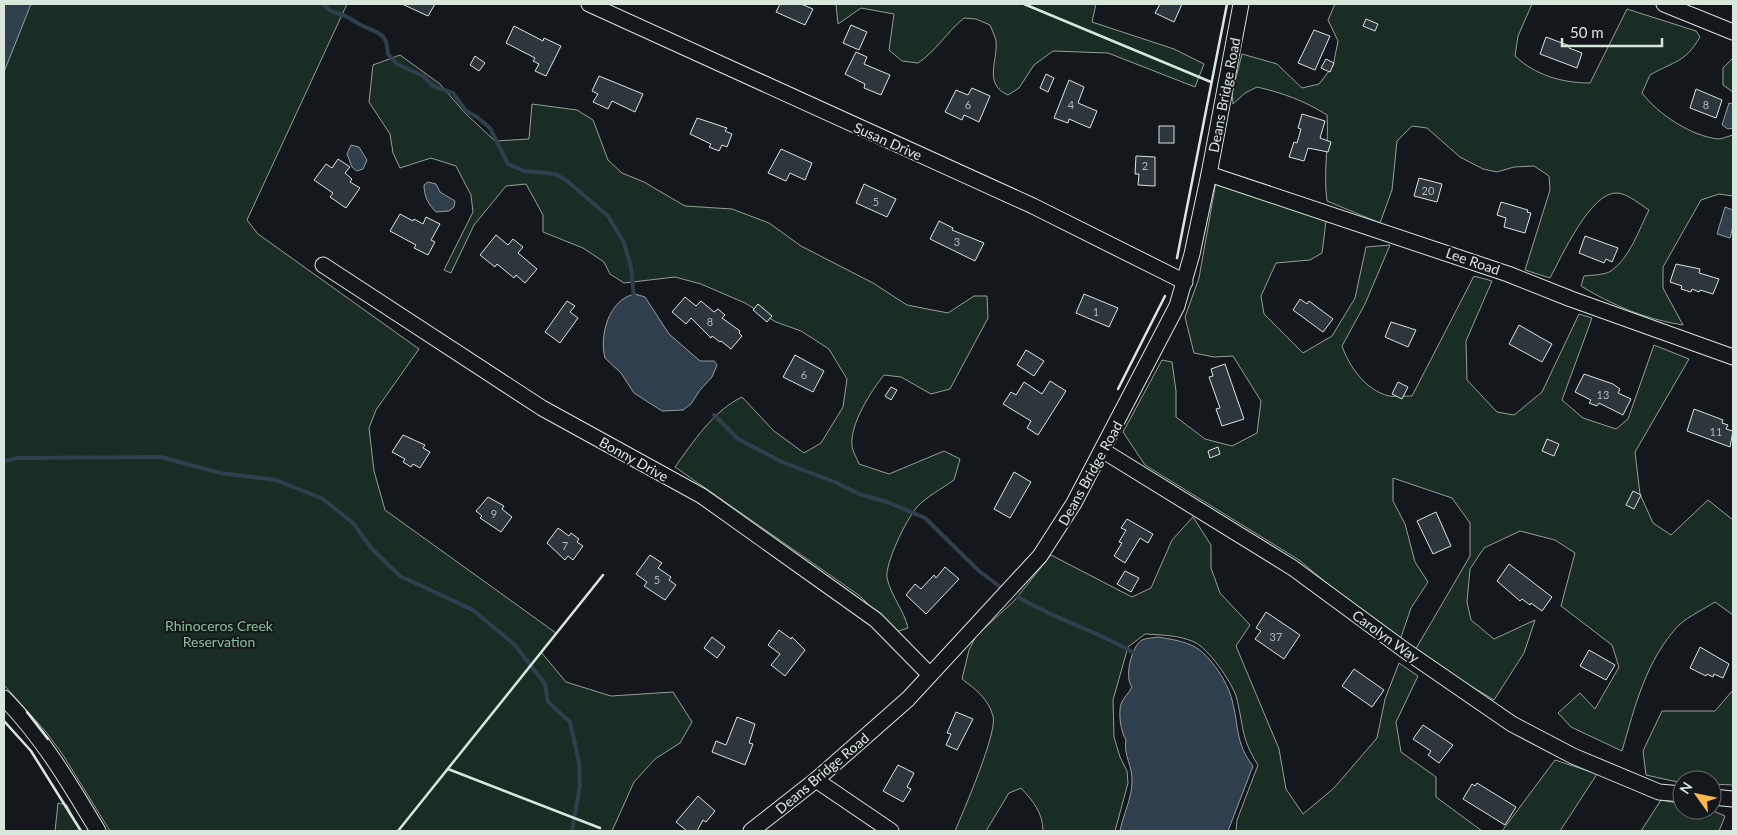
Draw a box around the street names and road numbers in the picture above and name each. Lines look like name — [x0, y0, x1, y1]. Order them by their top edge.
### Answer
street label: Deans Bridge Road — [1205, 36, 1243, 154]
street label: Susan Drive — [851, 118, 925, 164]
street label: Lee Road — [1444, 244, 1502, 278]
street label: Deans Bridge Road — [1054, 418, 1126, 528]
street label: Bonny Drive — [597, 433, 671, 485]
street label: Carolyn Way — [1349, 606, 1423, 666]
street label: Deans Bridge Road — [772, 729, 872, 817]

